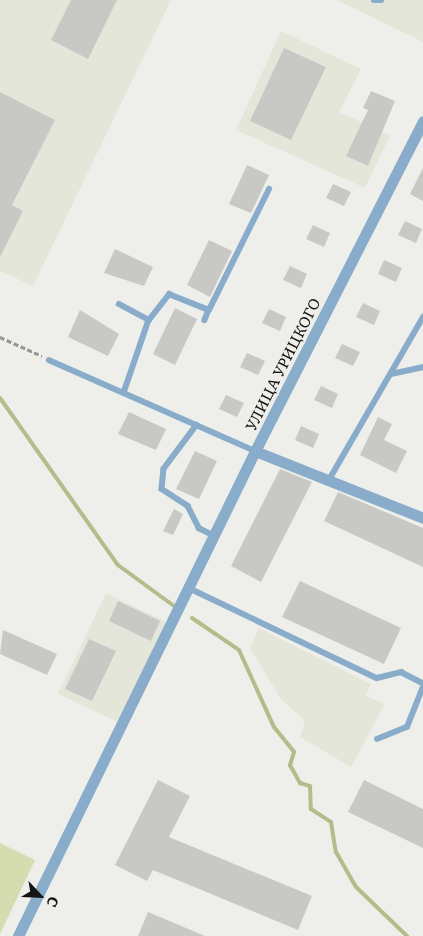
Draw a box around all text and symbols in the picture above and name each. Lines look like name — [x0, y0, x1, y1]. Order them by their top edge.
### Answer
street label: УЛИЦА УРИЦКОГО — [241, 295, 323, 433]
north arrow — [15, 871, 65, 921]
text: С — [42, 894, 65, 911]

